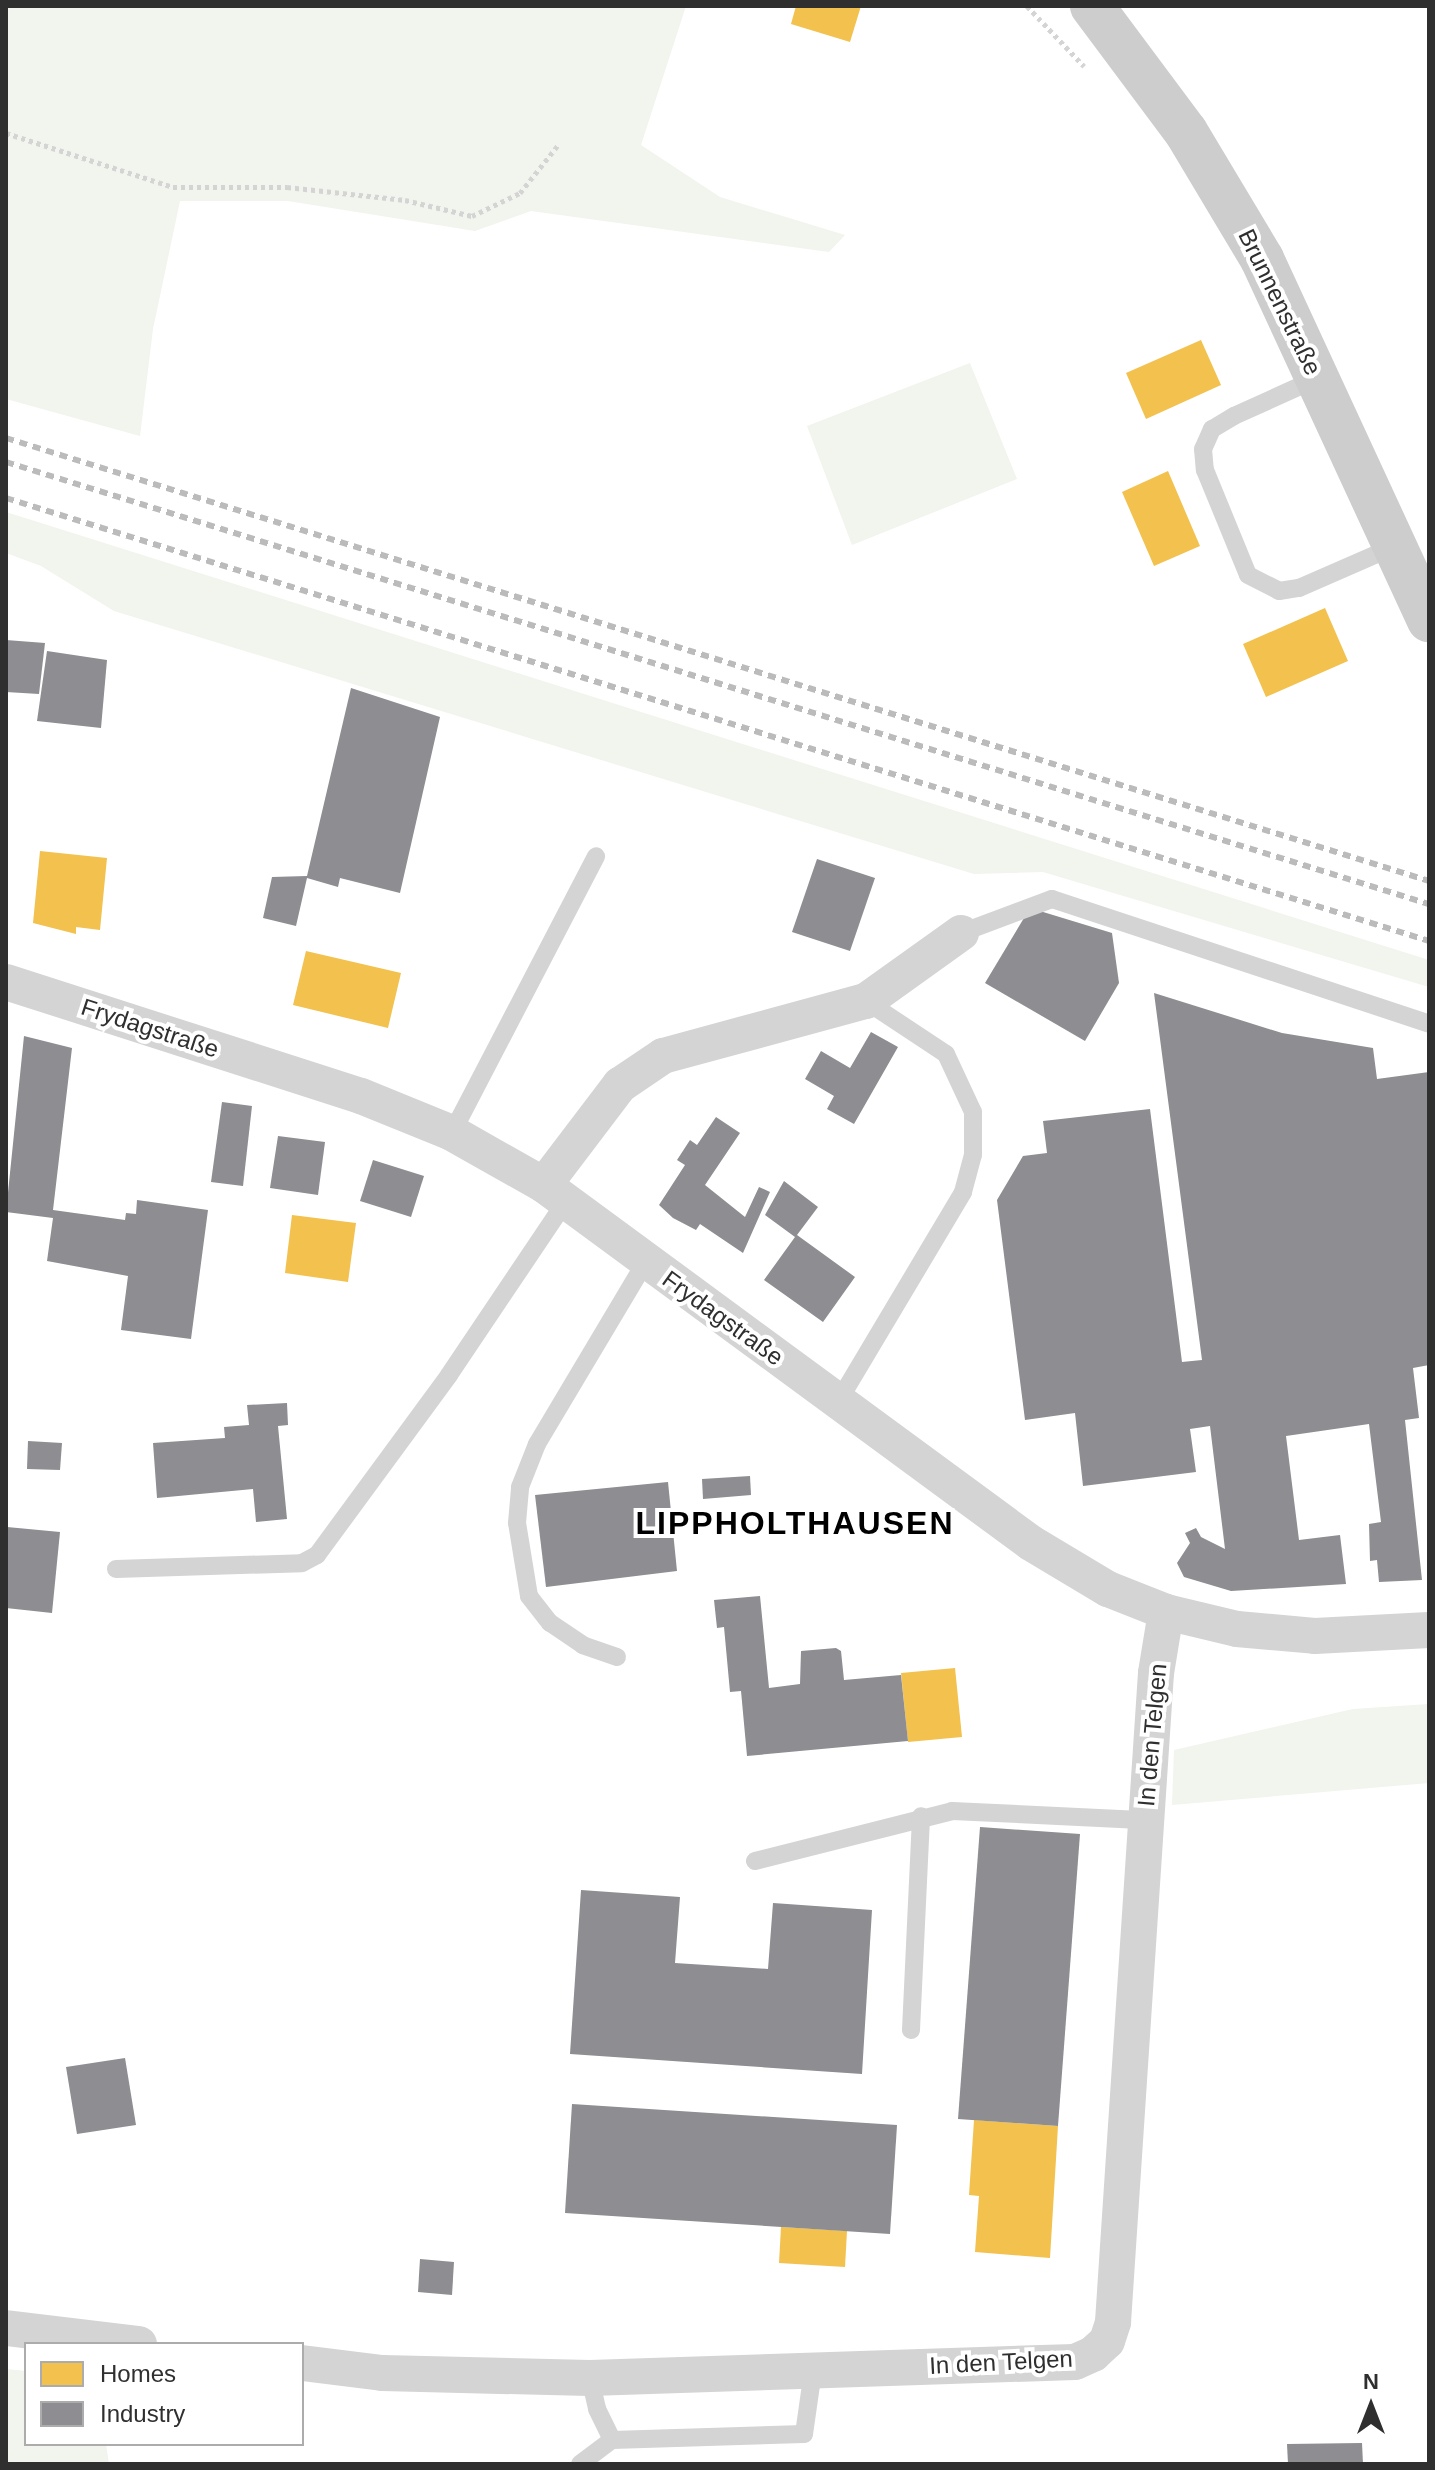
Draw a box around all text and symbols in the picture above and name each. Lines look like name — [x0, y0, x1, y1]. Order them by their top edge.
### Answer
street label: Brunnenstraße — [1232, 224, 1328, 380]
street label: Frydagstraße — [78, 992, 222, 1064]
street label: Frydagstraße — [657, 1264, 789, 1372]
district label: LIPPHOLTHAUSEN — [636, 1504, 954, 1542]
street label: In den Telgen — [1131, 1662, 1173, 1808]
legend — [24, 2342, 304, 2446]
street label: In den Telgen — [928, 2344, 1074, 2380]
text: Homes — [100, 2360, 176, 2387]
north arrow — [1331, 2366, 1411, 2446]
text: N — [1363, 2369, 1379, 2394]
text: Industry — [100, 2400, 185, 2427]

